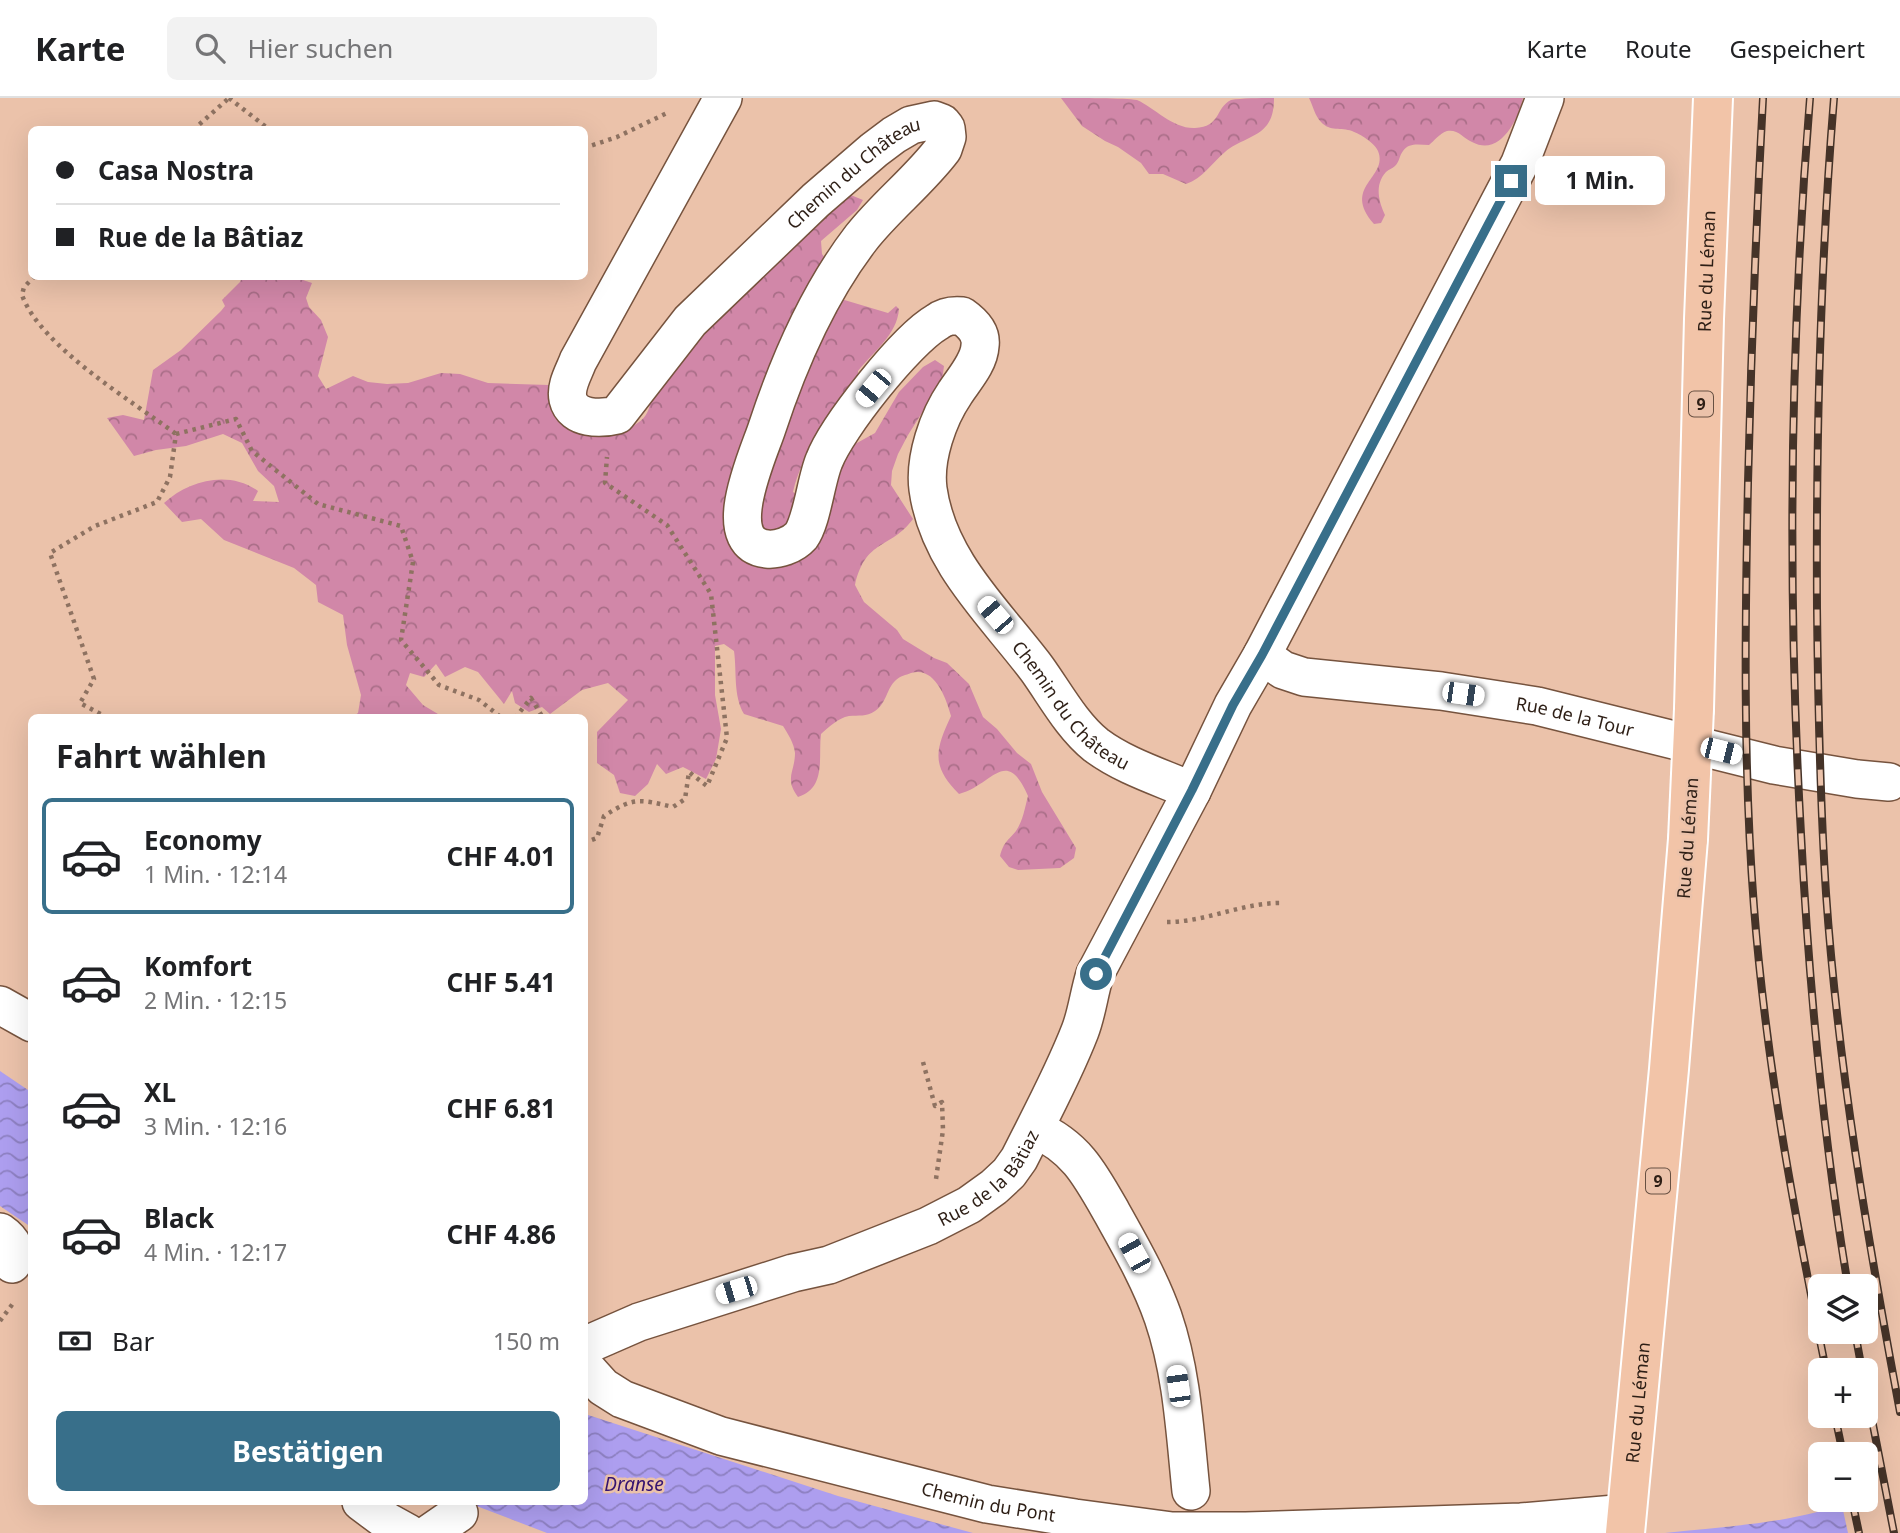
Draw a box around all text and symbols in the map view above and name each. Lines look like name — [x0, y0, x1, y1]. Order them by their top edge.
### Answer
search box — [167, 17, 657, 80]
text: Karte — [35, 26, 125, 71]
icon: search — [191, 29, 229, 67]
text: Hier suchen — [247, 30, 393, 66]
text: Karte — [1527, 32, 1587, 65]
text: Route — [1625, 32, 1692, 65]
text: Gespeichert — [1730, 32, 1865, 65]
street label: Chemin du Château — [781, 111, 923, 234]
text: Casa Nostra — [98, 152, 254, 188]
callout: 1 Min. — [1536, 156, 1665, 206]
text: 1 Min. — [1565, 164, 1635, 196]
route end — [1495, 165, 1527, 197]
street label: Rue du Léman — [1692, 210, 1720, 332]
text: Rue de la Bâtiaz — [98, 219, 303, 255]
car — [852, 365, 895, 411]
road number: 9 — [1689, 392, 1713, 416]
car — [974, 592, 1017, 638]
street label: Chemin du Château — [1007, 635, 1134, 775]
car — [1441, 681, 1486, 707]
street label: Rue de la Tour — [1514, 691, 1637, 742]
text: Fahrt wählen — [56, 734, 267, 777]
car — [1699, 736, 1744, 766]
street label: Rue du Léman — [1671, 776, 1703, 900]
text: Economy — [144, 822, 262, 858]
icon: car — [60, 825, 123, 888]
text: CHF 4.01 — [446, 838, 556, 874]
text: 1 Min. · 12:14 — [144, 858, 287, 890]
text: Komfort — [144, 948, 252, 984]
icon: car — [60, 951, 123, 1014]
route start — [1080, 958, 1112, 990]
text: CHF 5.41 — [446, 964, 556, 1000]
text: 2 Min. · 12:15 — [144, 984, 287, 1016]
text: XL — [144, 1074, 176, 1110]
icon: car — [60, 1077, 123, 1140]
text: CHF 6.81 — [446, 1090, 556, 1126]
text: 3 Min. · 12:16 — [144, 1110, 287, 1142]
street label: Rue de la Bâtiaz — [933, 1125, 1044, 1231]
road number: 9 — [1646, 1168, 1670, 1194]
text: Black — [144, 1200, 214, 1236]
icon: car — [60, 1203, 123, 1266]
text: CHF 4.86 — [446, 1216, 556, 1252]
car — [1115, 1230, 1154, 1276]
text: 4 Min. · 12:17 — [144, 1236, 287, 1268]
car — [713, 1274, 760, 1306]
map controls — [1808, 1274, 1878, 1512]
button: layers — [1808, 1274, 1878, 1344]
icon: cash — [56, 1322, 94, 1360]
text: Bar — [112, 1323, 154, 1359]
text: 150 m — [493, 1325, 560, 1357]
street label: Rue du Léman — [1620, 1341, 1655, 1464]
button: + — [1808, 1358, 1878, 1428]
car — [1165, 1364, 1192, 1408]
button: Bestätigen — [56, 1411, 560, 1491]
button: − — [1808, 1442, 1878, 1512]
water label: Dranse — [604, 1471, 664, 1497]
street label: Chemin du Pont — [919, 1476, 1058, 1527]

